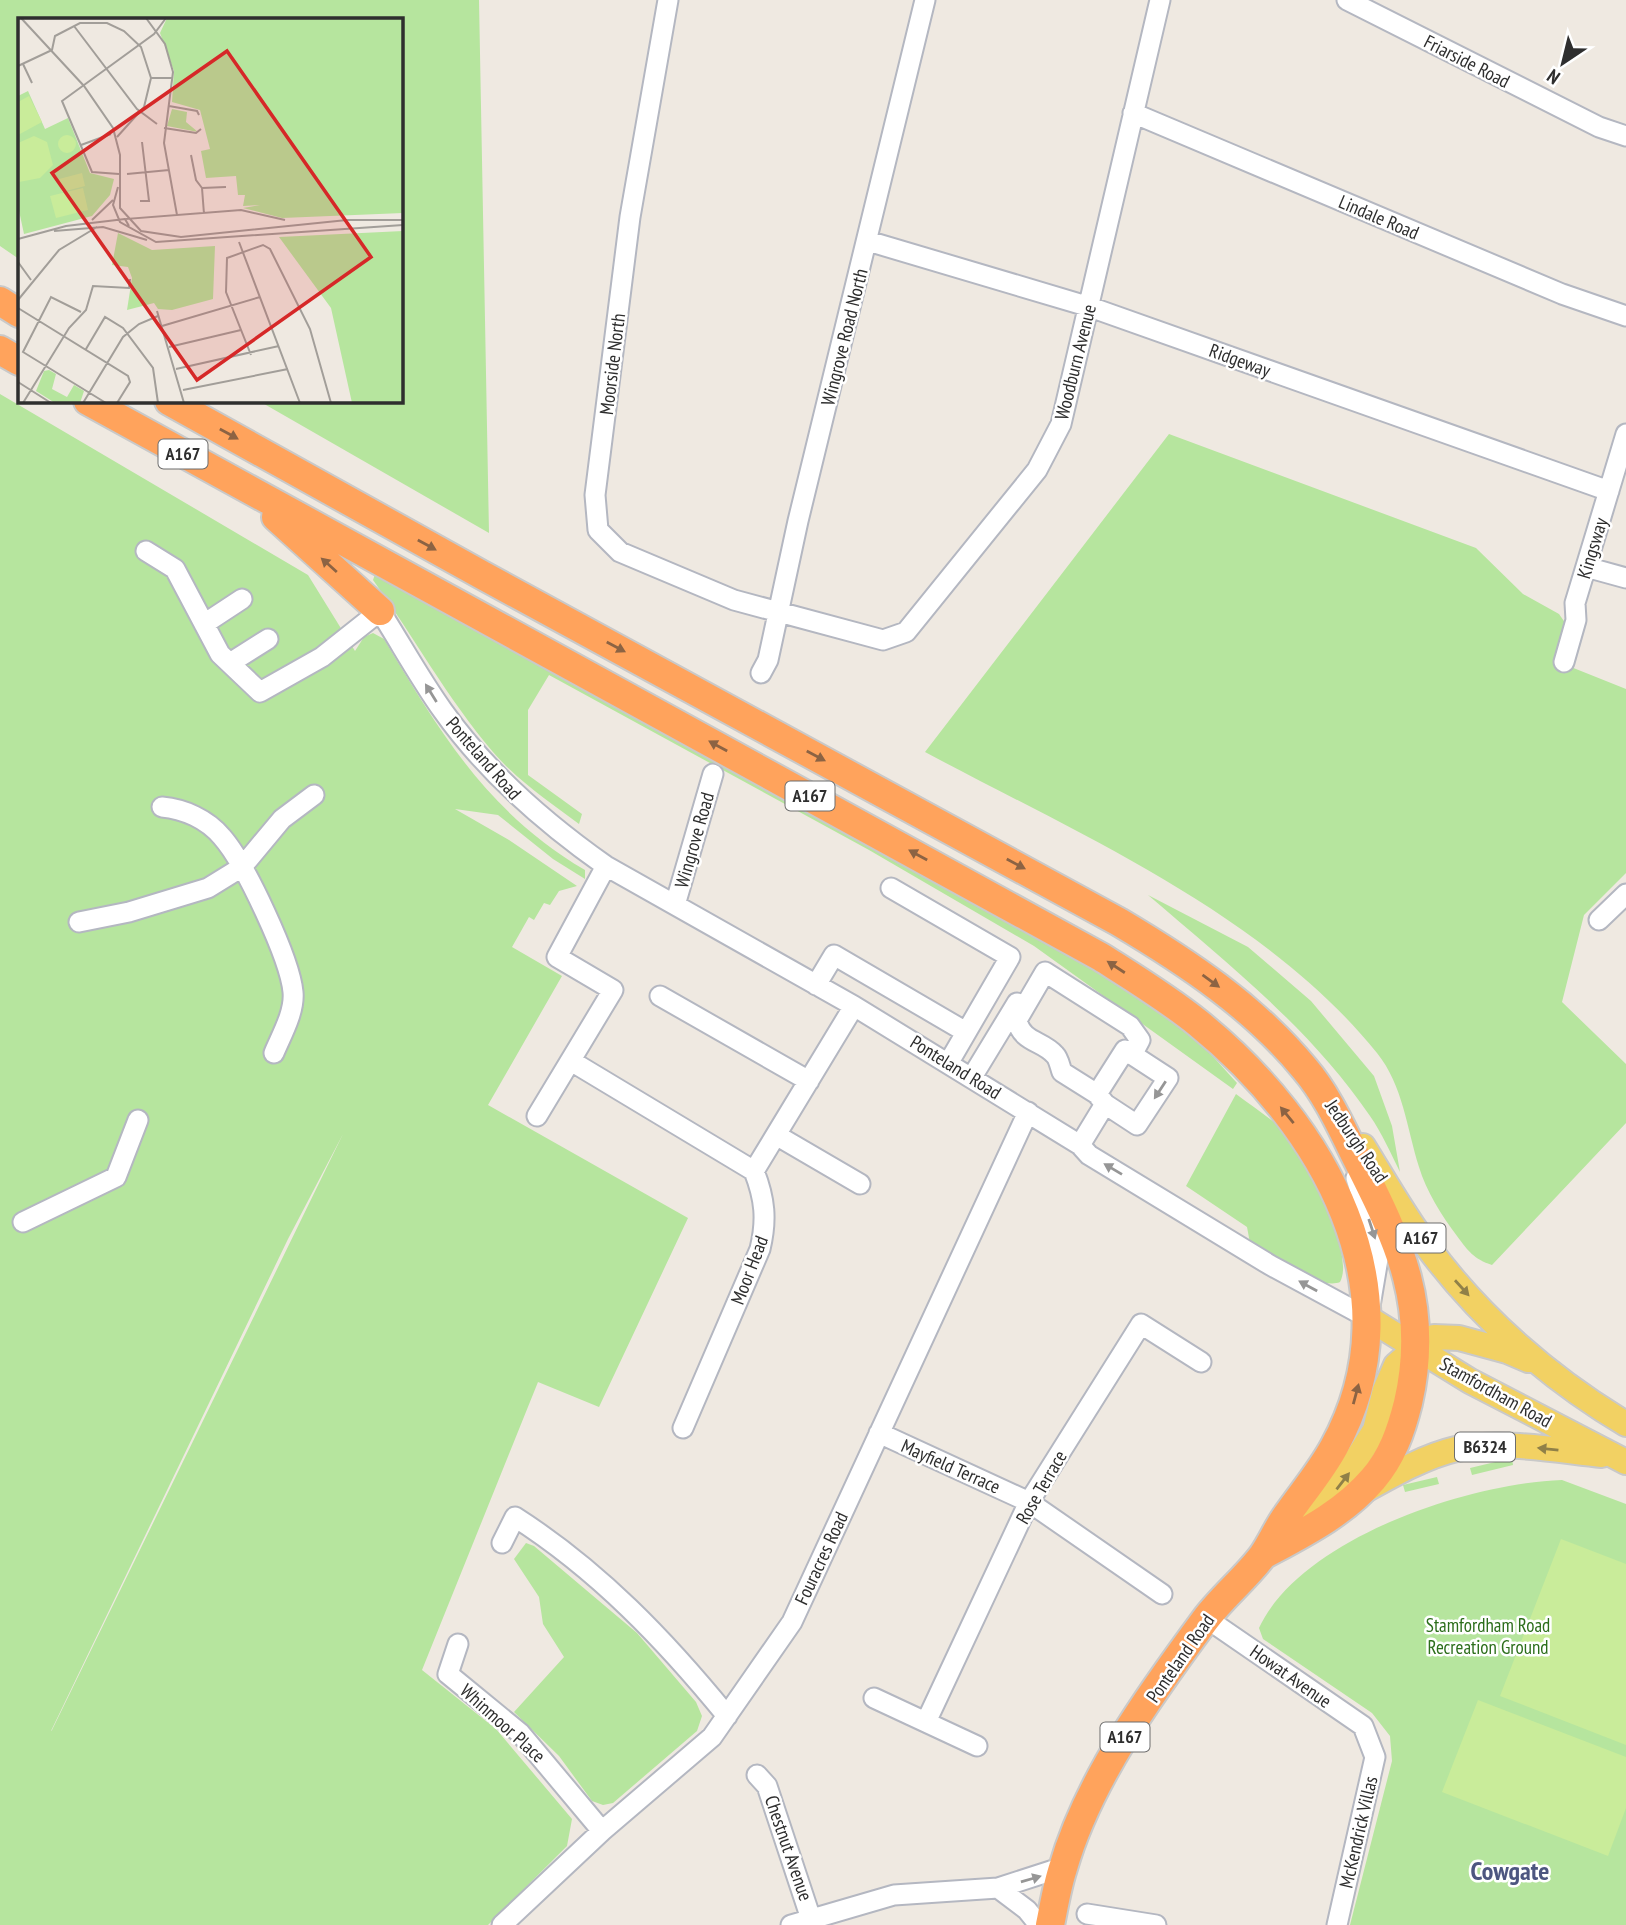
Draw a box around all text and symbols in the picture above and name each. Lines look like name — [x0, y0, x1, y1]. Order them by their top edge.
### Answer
inset map — [18, 18, 402, 402]
north arrow — [1528, 28, 1598, 98]
street label: Friarside Road — [1420, 29, 1514, 93]
text: N — [1542, 64, 1564, 90]
street label: Lindale Road — [1335, 189, 1423, 245]
street label: Wingrove Road North — [815, 266, 873, 408]
street label: Woodburn Avenue — [1049, 302, 1101, 422]
street label: Moorside North — [594, 312, 630, 416]
street label: Ridgeway — [1206, 338, 1275, 382]
one-way arrow — [219, 428, 238, 440]
road number: A167 — [158, 440, 208, 468]
street label: Kingsway — [1571, 514, 1613, 581]
one-way arrow — [418, 539, 437, 551]
one-way arrow — [320, 557, 338, 573]
one-way arrow — [606, 641, 625, 653]
one-way arrow — [425, 683, 438, 703]
street label: Ponteland Road — [441, 711, 527, 805]
one-way arrow — [709, 740, 728, 752]
one-way arrow — [806, 750, 825, 762]
road number: A167 — [786, 782, 834, 810]
street label: Wingrove Road — [669, 789, 719, 891]
one-way arrow — [908, 849, 928, 861]
one-way arrow — [1006, 858, 1025, 870]
one-way arrow — [1107, 960, 1126, 973]
one-way arrow — [1202, 973, 1220, 987]
street label: Ponteland Road — [906, 1030, 1006, 1104]
one-way arrow — [1153, 1081, 1167, 1099]
street label: Jedburgh Road — [1320, 1094, 1394, 1187]
one-way arrow — [1279, 1107, 1294, 1125]
one-way arrow — [1103, 1163, 1122, 1176]
one-way arrow — [1367, 1219, 1378, 1240]
road number: A167 — [1396, 1224, 1446, 1252]
street label: Moor Head — [725, 1232, 773, 1308]
one-way arrow — [1453, 1279, 1469, 1296]
one-way arrow — [1298, 1280, 1318, 1292]
street label: Stamfordham Road — [1436, 1351, 1556, 1433]
one-way arrow — [1351, 1383, 1361, 1404]
road number: B6324 — [1455, 1432, 1515, 1462]
street label: Mayfield Terrace — [898, 1434, 1004, 1499]
one-way arrow — [1537, 1444, 1559, 1455]
street label: Rose Terrace — [1010, 1446, 1072, 1528]
one-way arrow — [1335, 1472, 1350, 1490]
street label: Fouracres Road — [789, 1508, 853, 1608]
street label: Ponteland Road — [1141, 1609, 1219, 1707]
park label: Stamfordham Road Recreation Ground — [1426, 1613, 1550, 1659]
street label: Howat Avenue — [1246, 1639, 1336, 1713]
street label: Whinmoor Place — [455, 1678, 551, 1768]
road number: A167 — [1100, 1722, 1150, 1752]
street label: McKendrick Villas — [1333, 1774, 1383, 1890]
street label: Chestnut Avenue — [760, 1792, 818, 1904]
district label: Cowgate — [1471, 1854, 1549, 1887]
one-way arrow — [1020, 1873, 1042, 1884]

